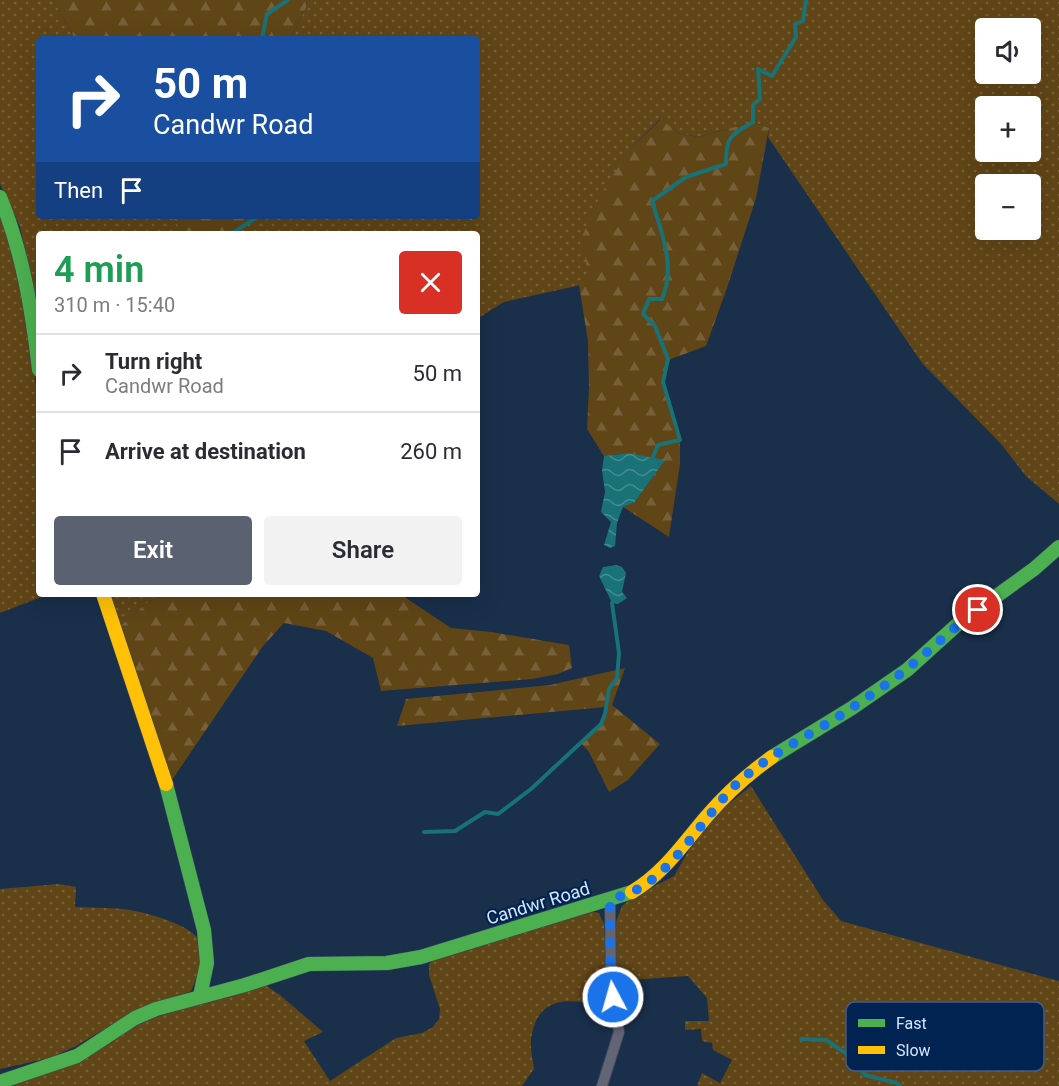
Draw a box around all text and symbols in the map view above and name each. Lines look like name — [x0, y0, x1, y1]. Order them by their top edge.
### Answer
map controls — [975, 18, 1041, 240]
button: sound — [975, 18, 1041, 84]
text: 50 m — [153, 59, 248, 108]
icon: right — [54, 60, 132, 138]
button: + — [975, 96, 1041, 162]
text: Candwr Road — [153, 109, 313, 141]
icon: arrive — [115, 174, 148, 207]
button: − — [975, 174, 1041, 240]
text: Then — [54, 178, 103, 203]
text: 4 min — [54, 249, 144, 291]
button: close — [399, 251, 462, 314]
text: 310 m · 15:40 — [54, 293, 175, 317]
text: Turn right — [105, 349, 202, 374]
icon: right — [54, 357, 87, 390]
text: 50 m — [413, 361, 462, 386]
text: Candwr Road — [105, 374, 224, 398]
icon: arrive — [54, 435, 87, 468]
text: Arrive at destination — [105, 439, 306, 464]
text: 260 m — [400, 439, 462, 464]
button: Exit — [54, 516, 252, 585]
button: Share — [264, 516, 462, 585]
pin — [952, 584, 1003, 635]
icon: arrive — [961, 593, 994, 626]
street label: Candwr Road — [484, 877, 592, 929]
position arrow — [581, 965, 645, 1029]
legend — [846, 1002, 1044, 1071]
text: Fast — [896, 1014, 927, 1033]
text: Slow — [896, 1041, 931, 1060]

